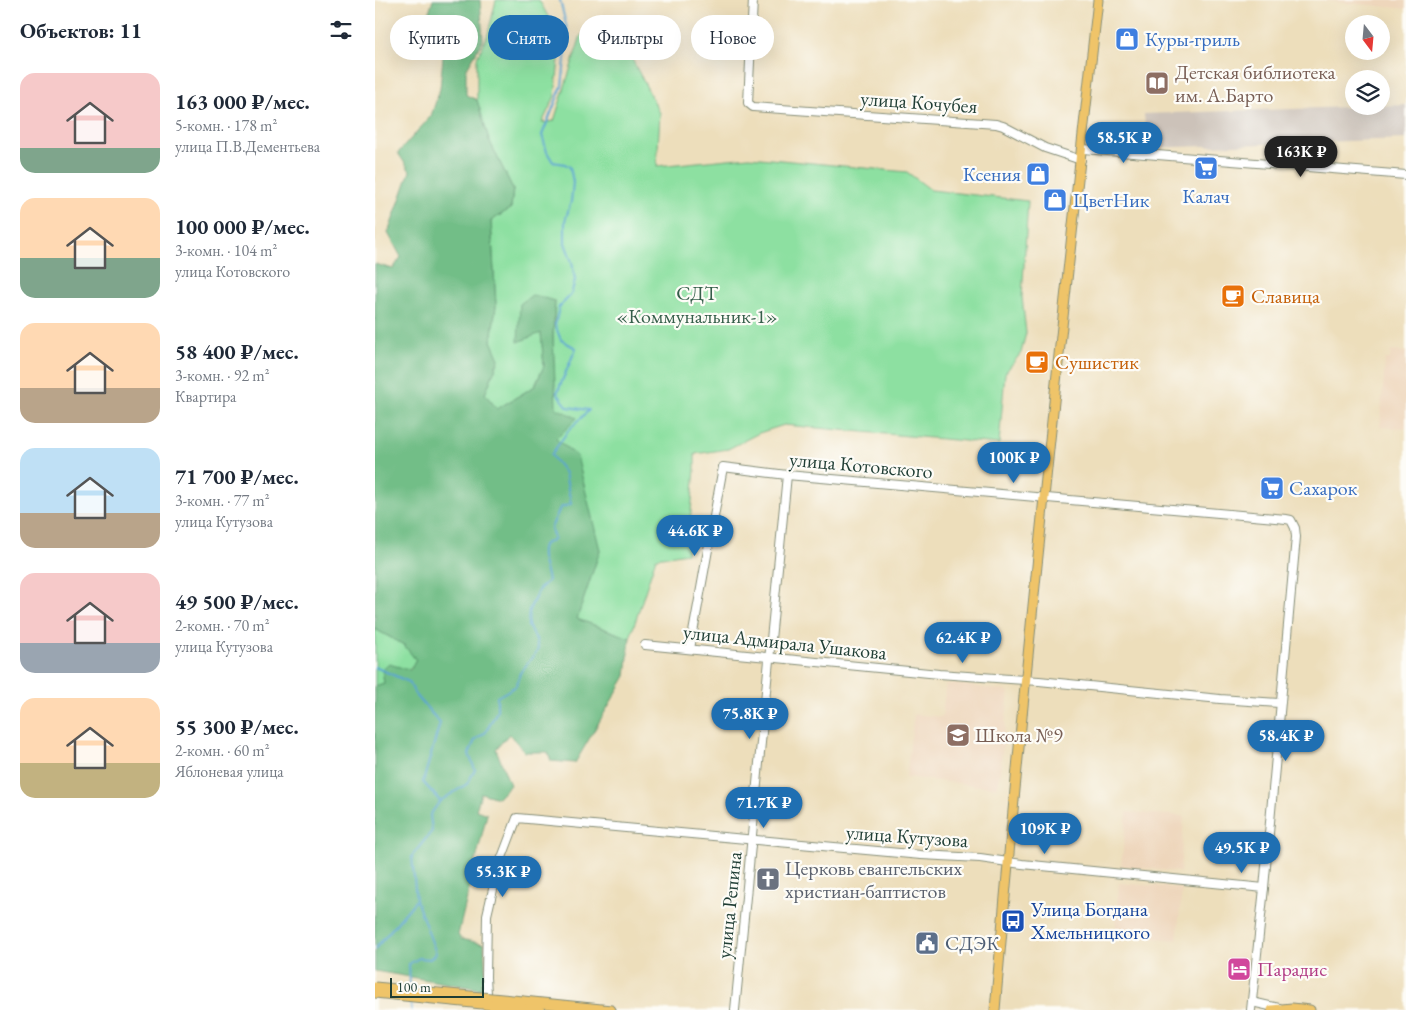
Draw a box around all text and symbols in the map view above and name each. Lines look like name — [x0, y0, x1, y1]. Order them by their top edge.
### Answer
chip: Купить — [390, 15, 478, 60]
chip: Снять — [488, 15, 569, 60]
chip: Фильтры — [579, 15, 681, 60]
chip: Новое — [691, 15, 774, 60]
north arrow — [1345, 15, 1390, 60]
map controls — [1345, 15, 1390, 115]
icon: filters — [327, 16, 355, 44]
text: Объектов: 11 — [20, 17, 142, 44]
shop icon: Куры-гриль — [1114, 26, 1140, 52]
place label: Куры-гриль — [1145, 26, 1240, 52]
place label: Детская библиотека им. А.Барто — [1175, 59, 1335, 108]
library icon: Детская библиотека им. А.Барто — [1144, 70, 1170, 96]
button: layers — [1345, 70, 1390, 115]
street label: улица Кочубея — [860, 85, 978, 119]
text: 163 000 ₽/мес. — [175, 88, 310, 115]
icon: home — [60, 93, 120, 153]
text: 5-комн. · 178 m² — [175, 115, 277, 136]
pin: 58.5K ₽ — [1078, 121, 1170, 164]
text: 58.5K ₽ — [1096, 127, 1152, 148]
text: улица П.В.Дементьева — [175, 136, 320, 157]
pin: 163K ₽ — [1260, 136, 1342, 178]
text: 163K ₽ — [1275, 141, 1327, 162]
supermarket icon: Калач — [1193, 155, 1219, 181]
place label: Ксения — [963, 161, 1021, 187]
shop icon: Ксения — [1025, 161, 1051, 187]
place label: Калач — [1182, 183, 1230, 209]
shop icon: ЦветНик — [1042, 187, 1068, 213]
place label: ЦветНик — [1073, 187, 1150, 213]
text: 100 000 ₽/мес. — [175, 213, 310, 240]
icon: home — [60, 218, 120, 278]
text: 3-комн. · 104 m² — [175, 240, 277, 261]
text: улица Котовского — [175, 261, 290, 282]
park label: СДТ «Коммунальник-1» — [616, 280, 778, 329]
cafe icon: Славица — [1220, 283, 1246, 309]
place label: Славица — [1251, 283, 1320, 309]
text: 58 400 ₽/мес. — [175, 338, 299, 365]
icon: home — [60, 343, 120, 403]
cafe icon: Сушистик — [1024, 349, 1050, 375]
place label: Сушистик — [1055, 349, 1139, 375]
text: 3-комн. · 92 m² — [175, 365, 270, 386]
text: Квартира — [175, 386, 236, 407]
pin: 100K ₽ — [973, 442, 1055, 484]
street label: улица Котовского — [788, 446, 934, 484]
text: 100K ₽ — [988, 447, 1040, 468]
text: 71 700 ₽/мес. — [175, 463, 299, 490]
icon: home — [60, 468, 120, 528]
supermarket icon: Сахарок — [1259, 475, 1285, 501]
place label: Сахарок — [1289, 475, 1358, 501]
text: 3-комн. · 77 m² — [175, 490, 270, 511]
text: улица Кутузова — [175, 511, 273, 532]
pin: 44.6K ₽ — [649, 514, 741, 557]
text: 44.6K ₽ — [667, 520, 723, 541]
text: 49 500 ₽/мес. — [175, 588, 299, 615]
icon: home — [60, 593, 120, 653]
text: 2-комн. · 70 m² — [175, 615, 270, 636]
street label: улица Адмирала Ушакова — [682, 618, 888, 666]
pin: 62.4K ₽ — [917, 622, 1009, 664]
text: 62.4K ₽ — [935, 627, 991, 648]
text: улица Кутузова — [175, 636, 273, 657]
pin: 75.8K ₽ — [704, 698, 796, 740]
text: 75.8K ₽ — [722, 703, 778, 724]
text: 55 300 ₽/мес. — [175, 713, 299, 740]
icon: home — [60, 718, 120, 778]
pin: 58.4K ₽ — [1240, 720, 1332, 762]
school or university icon: Школа №9 — [945, 722, 971, 748]
place label: Школа №9 — [975, 722, 1063, 748]
text: 58.4K ₽ — [1258, 725, 1314, 746]
text: 2-комн. · 60 m² — [175, 740, 270, 761]
text: Яблоневая улица — [175, 761, 284, 782]
pin: 71.7K ₽ — [718, 786, 810, 829]
text: 71.7K ₽ — [736, 792, 792, 813]
pin: 109K ₽ — [1004, 812, 1086, 855]
text: 109K ₽ — [1019, 818, 1071, 839]
street label: улица Кутузова — [845, 819, 969, 853]
pin: 49.5K ₽ — [1196, 832, 1288, 874]
text: 49.5K ₽ — [1214, 837, 1270, 858]
street label: улица Репина — [710, 850, 748, 960]
place label: Церковь евангельских христиан-баптистов — [785, 855, 963, 904]
pin: 55.3K ₽ — [457, 856, 549, 898]
text: 55.3K ₽ — [475, 861, 531, 882]
church icon: Церковь евангельских христиан-баптистов — [755, 866, 781, 892]
place label: Улица Богдана Хмельницкого — [1030, 896, 1150, 945]
bus stop icon: Улица Богдана Хмельницкого — [1000, 908, 1026, 934]
public building icon: СДЭК — [914, 930, 940, 956]
place label: СДЭК — [945, 930, 1000, 956]
hotel icon: Парадис — [1226, 956, 1252, 982]
place label: Парадис — [1257, 956, 1327, 982]
scale bar — [390, 975, 484, 998]
text: 100 m — [397, 978, 431, 996]

